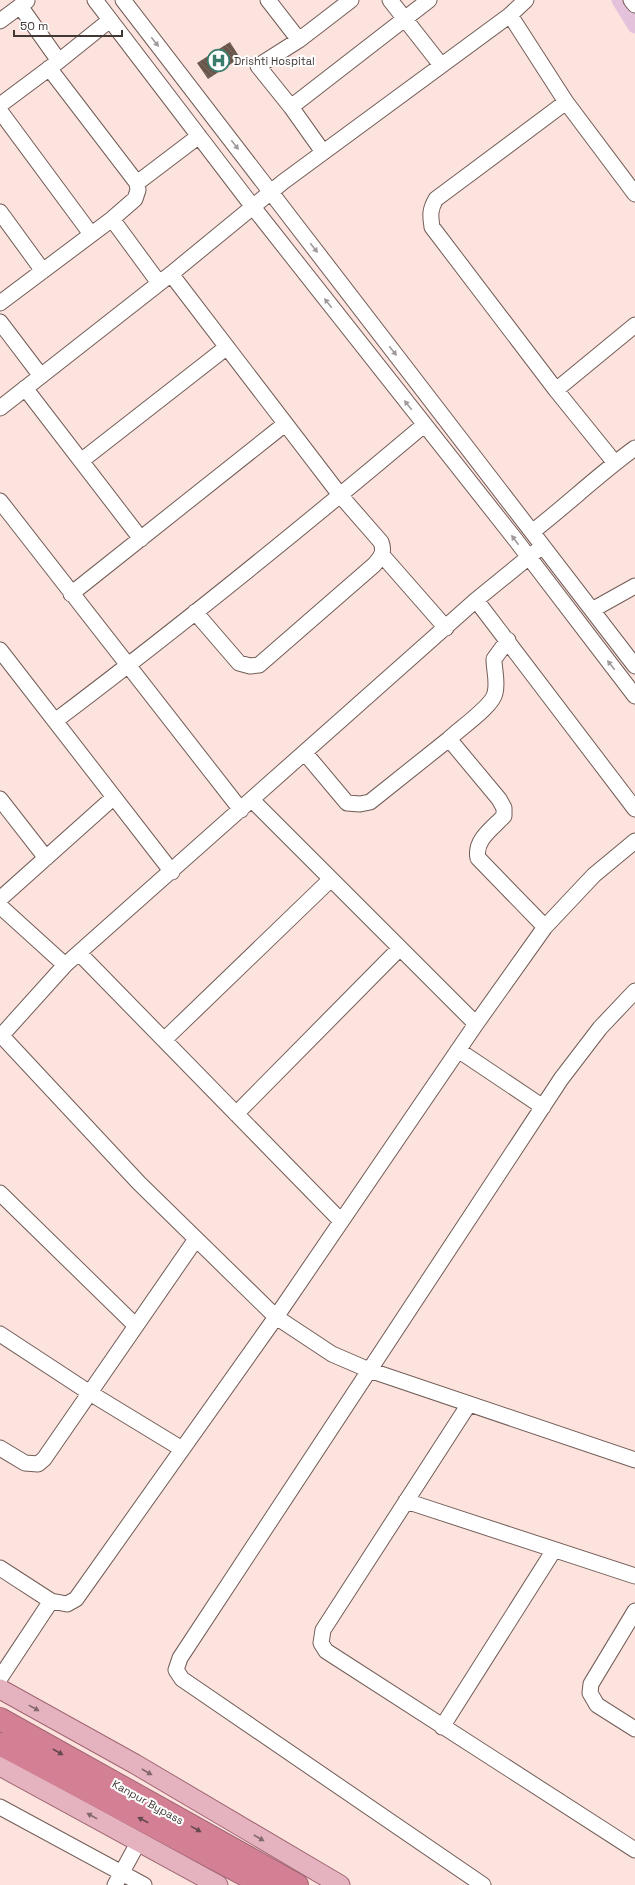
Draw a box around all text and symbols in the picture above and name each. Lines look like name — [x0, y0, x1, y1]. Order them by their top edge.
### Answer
scale bar — [14, 12, 122, 38]
text: 50 m — [20, 18, 48, 34]
one-way arrow — [151, 37, 159, 47]
hospital icon: Drishti Hospital — [205, 48, 231, 74]
place label: Drishti Hospital — [234, 54, 315, 68]
one-way arrow — [230, 140, 238, 150]
one-way arrow — [310, 243, 318, 253]
one-way arrow — [324, 297, 332, 308]
one-way arrow — [389, 346, 397, 356]
one-way arrow — [404, 400, 412, 411]
one-way arrow — [511, 534, 519, 545]
one-way arrow — [607, 660, 615, 671]
one-way arrow — [28, 1705, 40, 1711]
one-way arrow — [52, 1748, 64, 1755]
one-way arrow — [141, 1768, 153, 1775]
street label: Kanpur Bypass — [110, 1777, 186, 1827]
one-way arrow — [86, 1812, 98, 1819]
one-way arrow — [137, 1817, 149, 1823]
one-way arrow — [190, 1826, 202, 1832]
one-way arrow — [253, 1834, 265, 1841]

